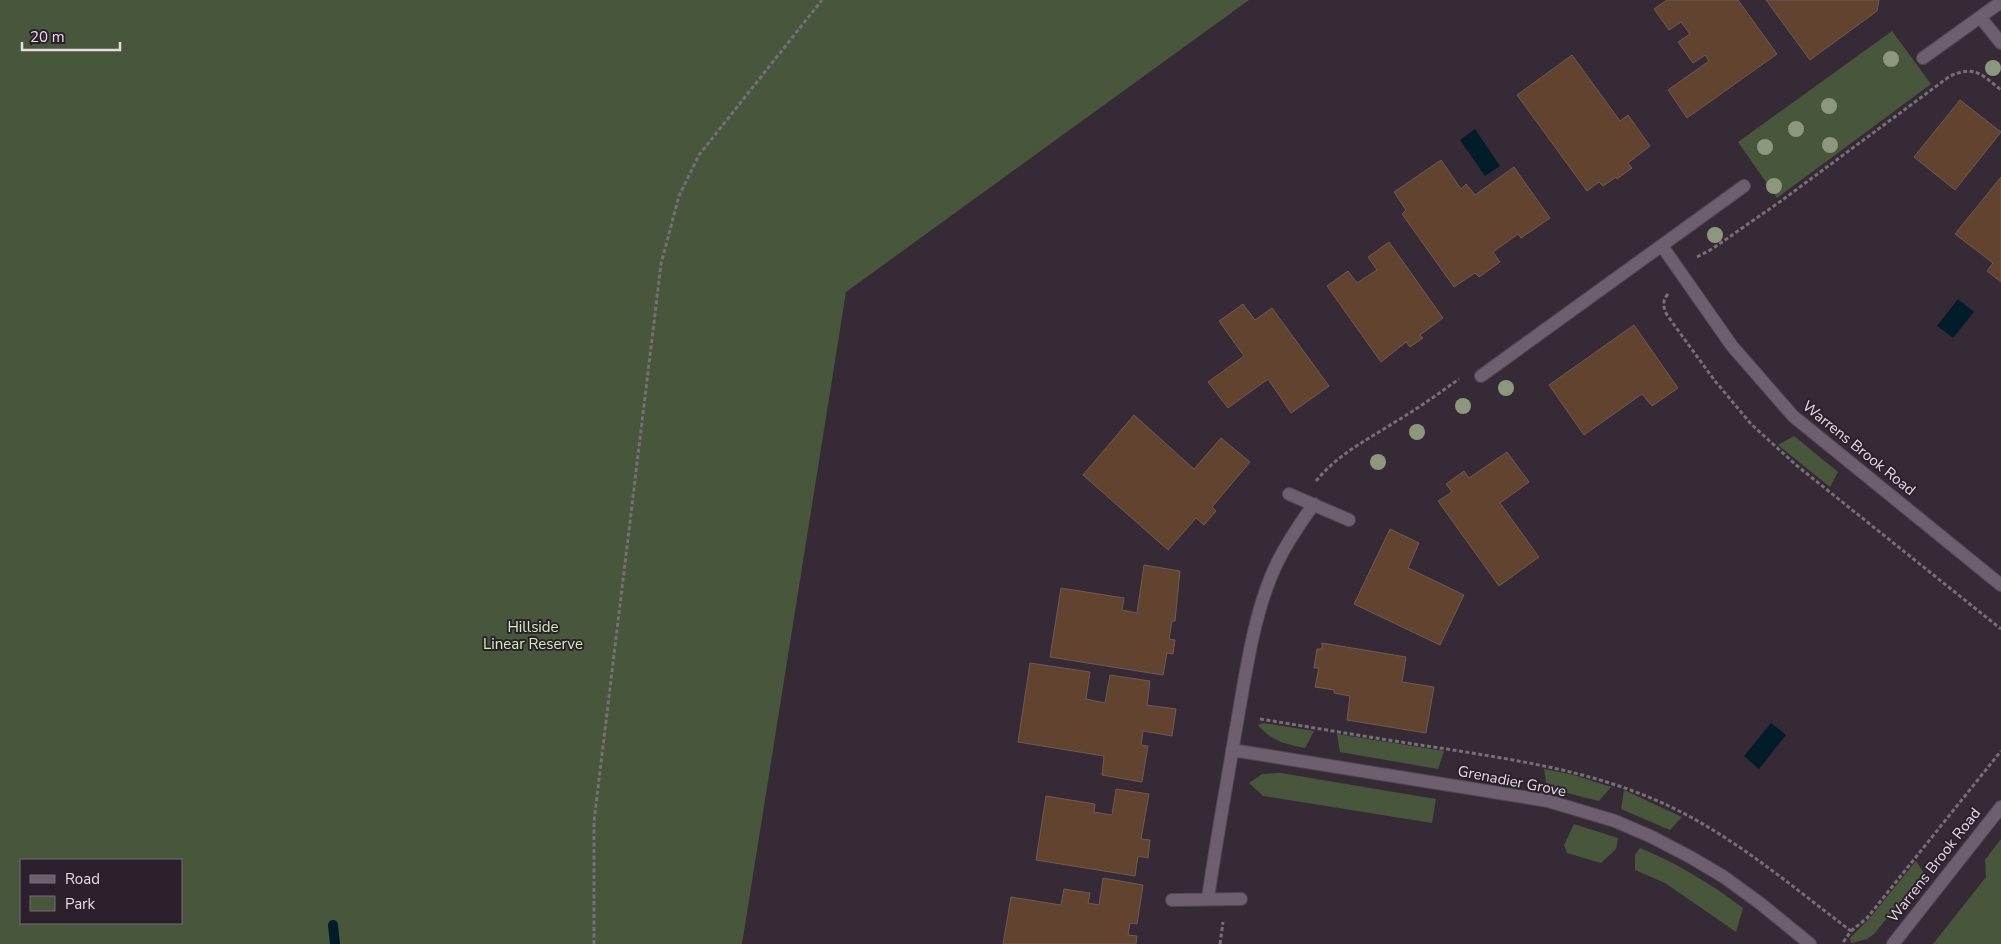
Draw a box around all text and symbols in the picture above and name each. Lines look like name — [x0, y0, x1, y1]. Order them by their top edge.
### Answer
scale bar — [22, 20, 120, 52]
text: 20 m — [30, 27, 65, 47]
street label: Warrens Brook Road — [1798, 396, 1920, 500]
park label: Hillside Linear Reserve — [483, 617, 583, 654]
street label: Grenadier Grove — [1456, 761, 1568, 801]
street label: Warrens Brook Road — [1883, 804, 1985, 926]
legend — [20, 859, 182, 924]
text: Road — [65, 869, 100, 889]
text: Park — [65, 894, 95, 914]

